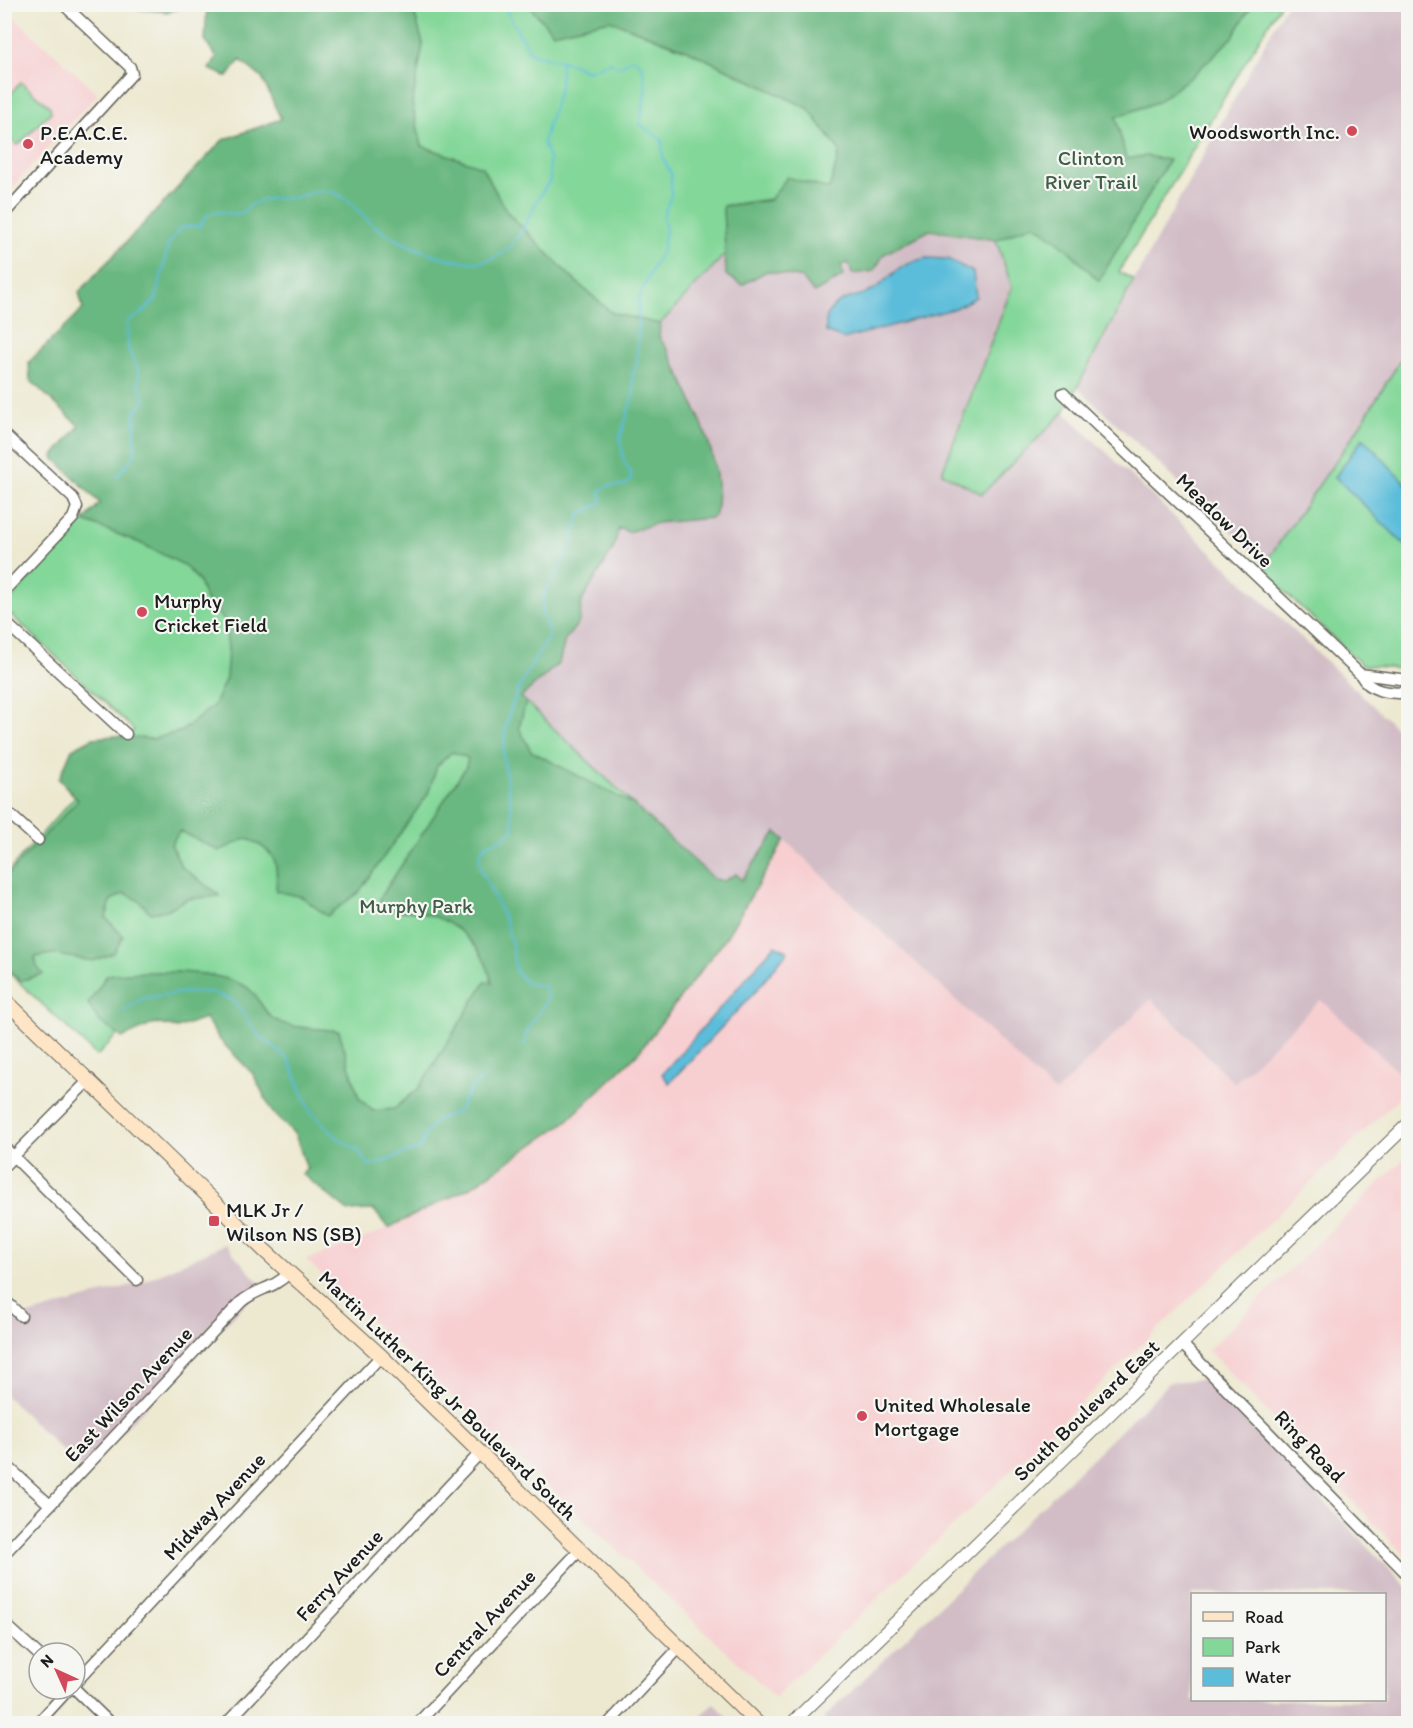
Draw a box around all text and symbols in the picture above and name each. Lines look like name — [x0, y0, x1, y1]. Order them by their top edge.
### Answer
place label: Woodsworth Inc. — [1189, 119, 1340, 144]
place label: P.E.A.C.E. Academy — [40, 120, 128, 169]
marker: Woodsworth Inc. — [1345, 124, 1359, 138]
marker: P.E.A.C.E. Academy — [21, 137, 35, 151]
park label: Clinton River Trail — [1045, 145, 1137, 194]
street label: Meadow Drive — [1171, 467, 1279, 573]
place label: Murphy Cricket Field — [154, 588, 268, 637]
marker: Murphy Cricket Field — [135, 605, 149, 619]
park label: Murphy Park — [359, 893, 473, 918]
place label: MLK Jr / Wilson NS (SB) — [226, 1197, 362, 1246]
marker: MLK Jr / Wilson NS (SB) — [207, 1214, 221, 1228]
street label: Martin Luther King Jr Boulevard South — [314, 1265, 582, 1525]
street label: East Wilson Avenue — [59, 1321, 197, 1467]
street label: South Boulevard East — [1008, 1334, 1164, 1486]
place label: United Wholesale Mortgage — [874, 1392, 1031, 1441]
street label: Ring Road — [1269, 1404, 1351, 1488]
marker: United Wholesale Mortgage — [855, 1409, 869, 1423]
street label: Midway Avenue — [158, 1447, 270, 1565]
street label: Ferry Avenue — [290, 1524, 388, 1626]
street label: Central Avenue — [427, 1563, 541, 1682]
legend — [1191, 1593, 1386, 1701]
text: Road — [1245, 1606, 1284, 1628]
text: Park — [1245, 1636, 1280, 1658]
north arrow — [27, 1641, 87, 1701]
text: N — [36, 1650, 57, 1671]
text: Water — [1245, 1666, 1291, 1688]

